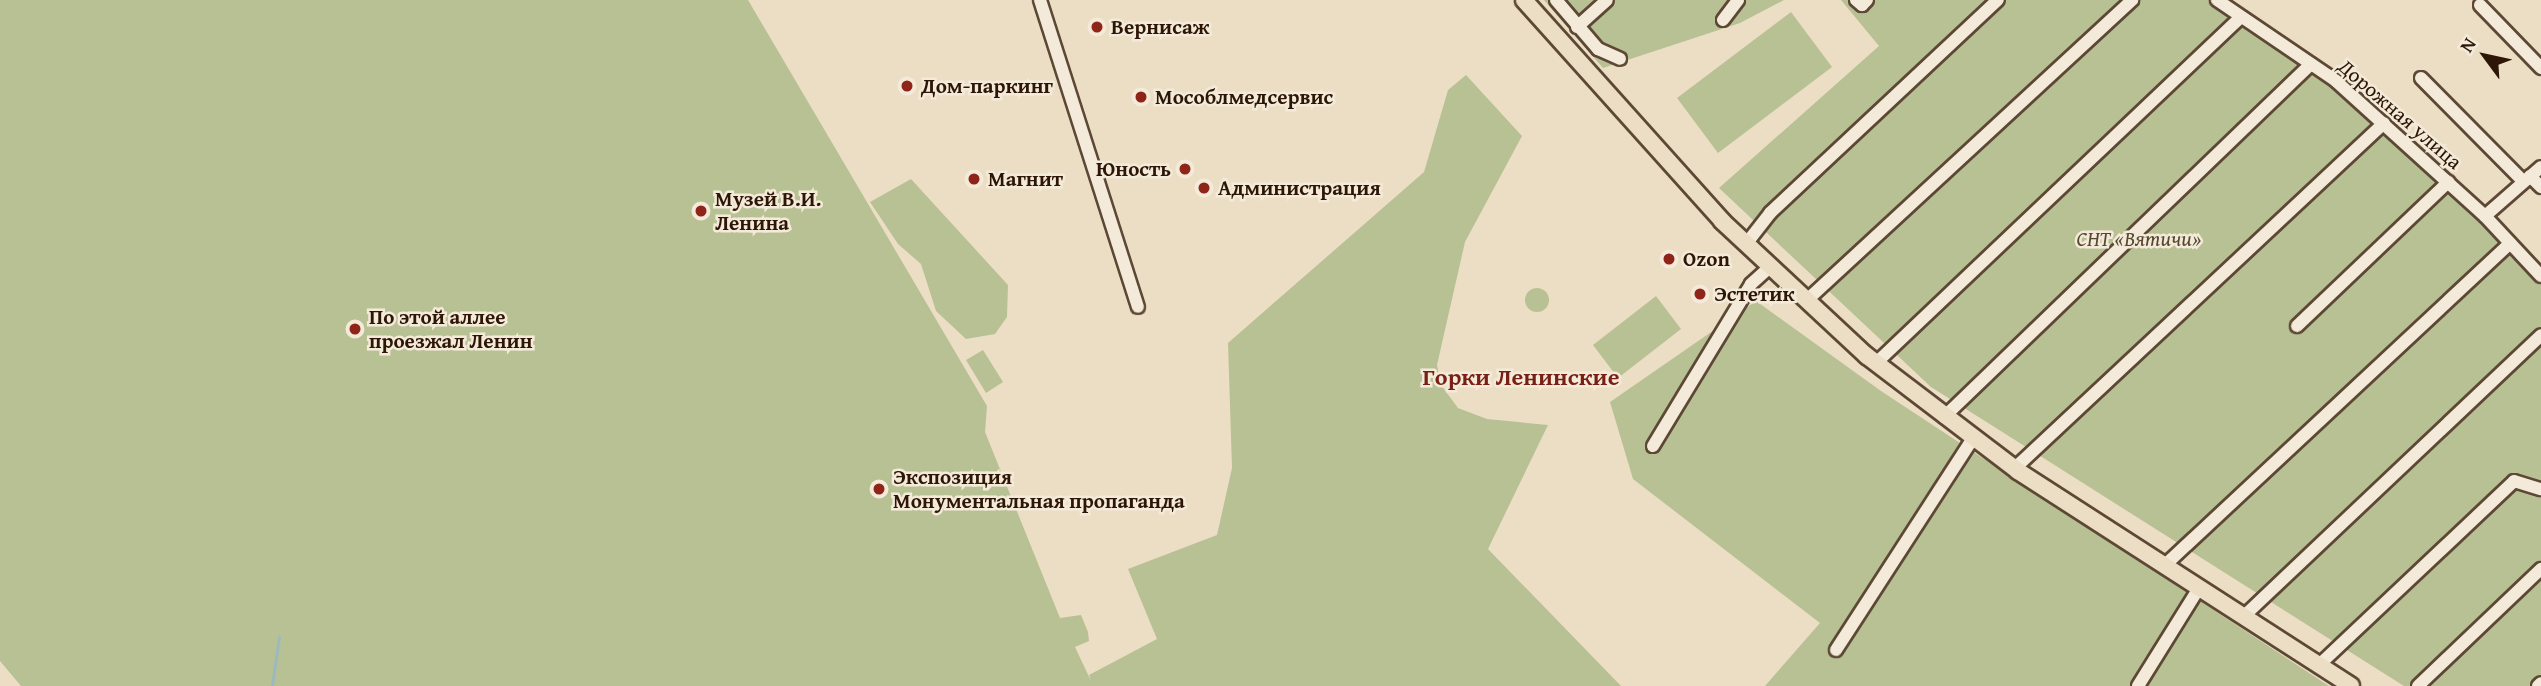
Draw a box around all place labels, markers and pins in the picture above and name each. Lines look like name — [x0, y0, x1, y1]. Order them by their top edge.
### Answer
place label: Вернисаж — [1111, 14, 1209, 40]
marker: Вернисаж — [1089, 19, 1105, 35]
place label: Дом-паркинг — [921, 73, 1053, 99]
marker: Дом-паркинг — [899, 78, 915, 94]
place label: Мособлмедсервис — [1155, 84, 1333, 110]
marker: Мособлмедсервис — [1133, 89, 1149, 105]
place label: Юность — [1096, 156, 1171, 182]
marker: Юность — [1177, 161, 1193, 177]
place label: Магнит — [988, 166, 1063, 192]
marker: Магнит — [966, 171, 982, 187]
place label: Администрация — [1218, 175, 1381, 201]
marker: Администрация — [1196, 180, 1212, 196]
place label: Музей В.И. Ленина — [715, 186, 821, 236]
marker: Музей В.И. Ленина — [693, 203, 709, 219]
place label: Ozon — [1683, 246, 1730, 272]
marker: Ozon — [1661, 251, 1677, 267]
place label: Эстетик — [1714, 281, 1794, 307]
marker: Эстетик — [1692, 286, 1708, 302]
place label: По этой аллее проезжал Ленин — [369, 304, 533, 354]
marker: По этой аллее проезжал Ленин — [347, 321, 363, 337]
place label: Экспозиция Монументальная пропаганда — [893, 464, 1185, 514]
marker: Экспозиция Монументальная пропаганда — [871, 481, 887, 497]

